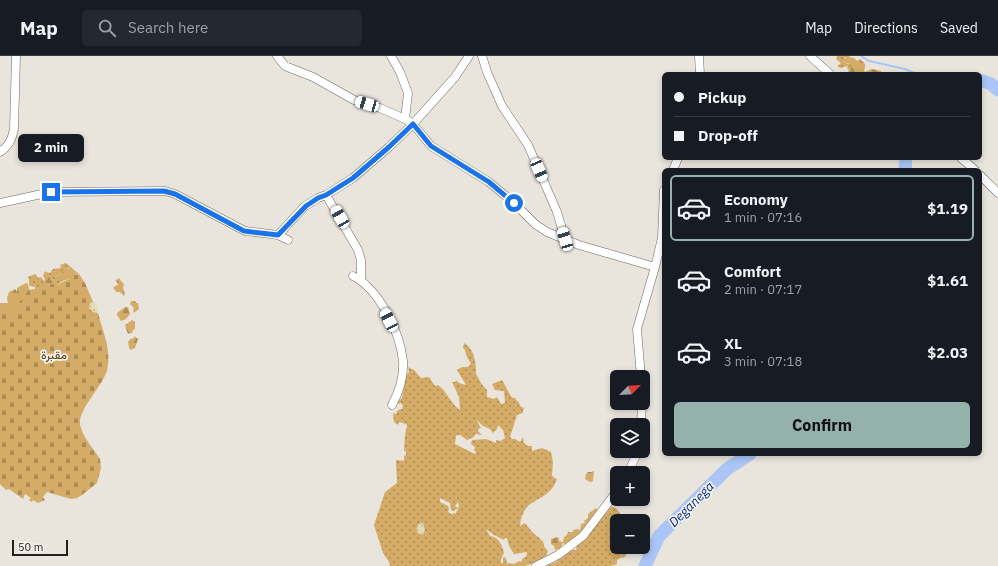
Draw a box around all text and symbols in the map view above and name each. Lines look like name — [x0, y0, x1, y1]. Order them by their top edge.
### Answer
search box — [82, 10, 362, 46]
text: Map — [20, 16, 58, 40]
icon: search — [96, 17, 118, 39]
text: Search here — [128, 18, 208, 37]
text: Map — [805, 19, 832, 37]
text: Directions — [854, 19, 918, 37]
text: Saved — [940, 19, 978, 37]
text: Pickup — [698, 88, 746, 107]
car — [354, 95, 380, 113]
text: Drop-off — [698, 126, 758, 145]
callout: 2 min — [18, 134, 84, 162]
text: 2 min — [34, 139, 68, 156]
car — [529, 157, 549, 183]
route end — [42, 183, 60, 201]
icon: car — [676, 190, 712, 226]
text: Economy — [724, 190, 788, 209]
route start — [505, 194, 523, 212]
text: $1.19 — [927, 199, 968, 218]
car — [329, 204, 351, 230]
text: 1 min · 07:16 — [724, 209, 802, 226]
car — [556, 226, 574, 252]
icon: car — [676, 262, 712, 298]
text: Comfort — [724, 262, 781, 281]
text: $1.61 — [927, 271, 968, 290]
text: 2 min · 07:17 — [724, 281, 802, 298]
car — [378, 307, 400, 333]
icon: car — [676, 334, 712, 370]
text: XL — [724, 334, 742, 353]
text: $2.03 — [927, 343, 968, 362]
park label: مقبرة — [41, 347, 67, 363]
text: 3 min · 07:18 — [724, 353, 802, 370]
north arrow — [610, 370, 650, 410]
map controls — [610, 370, 650, 554]
button: Confirm — [674, 402, 970, 448]
button: layers — [610, 418, 650, 458]
button: + — [610, 466, 650, 506]
water label: Deganega — [665, 478, 718, 531]
button: − — [610, 514, 650, 554]
scale bar — [12, 538, 68, 557]
text: 50 m — [18, 540, 43, 554]

